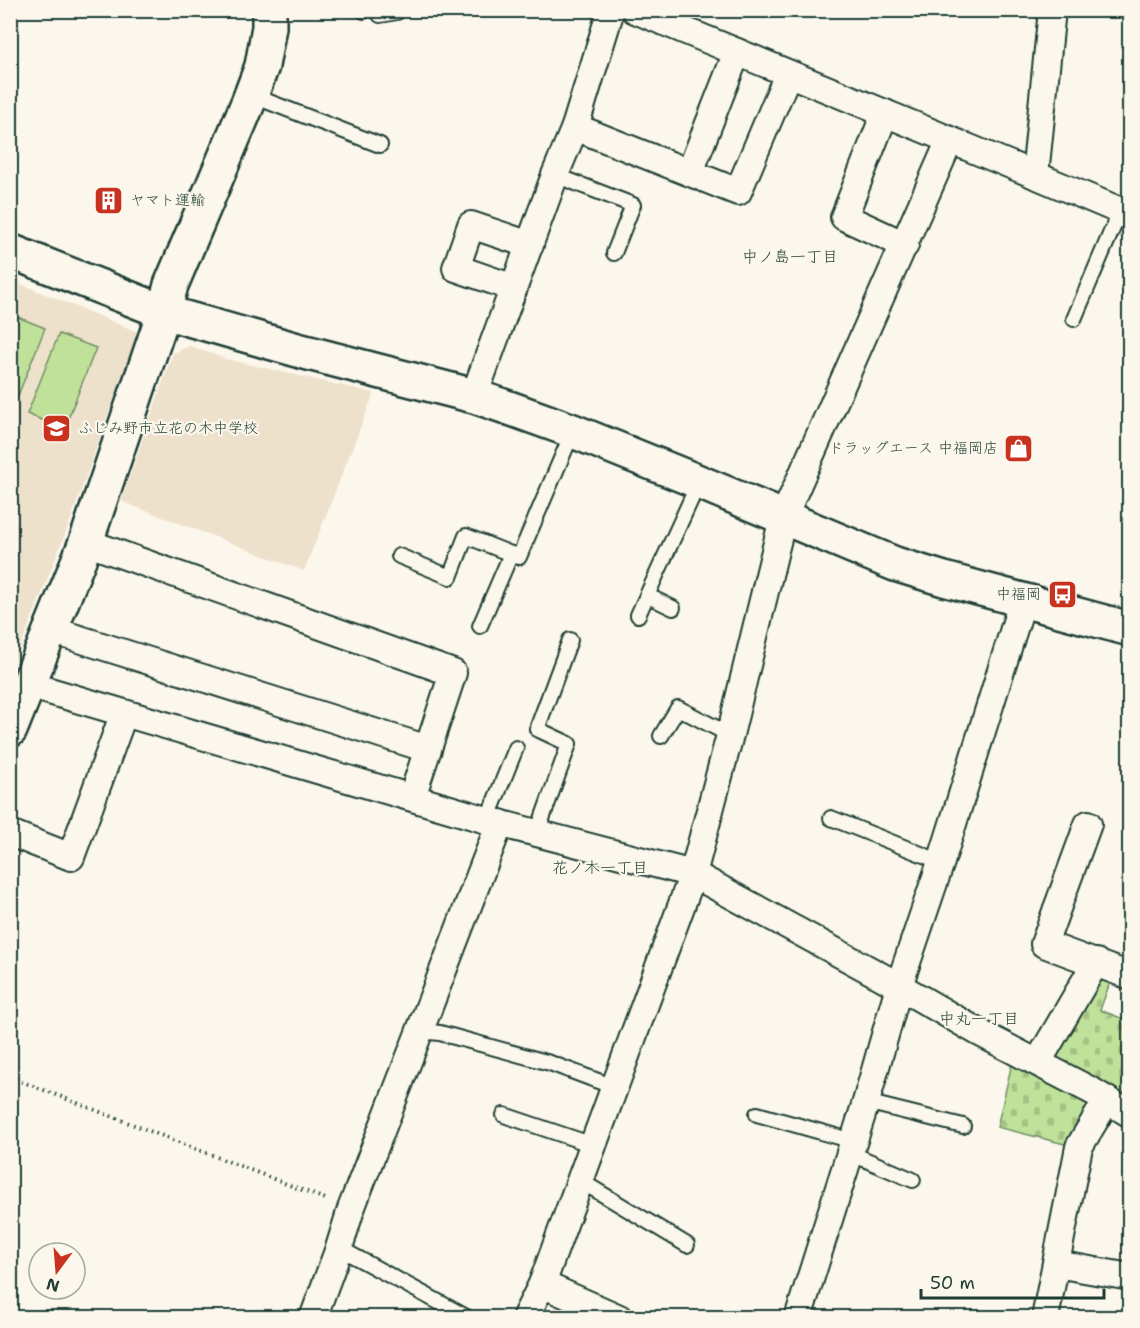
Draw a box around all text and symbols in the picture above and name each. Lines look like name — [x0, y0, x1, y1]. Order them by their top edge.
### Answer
building icon: ヤマト運輸 — [93, 184, 125, 216]
place label: ヤマト運輸 — [130, 190, 205, 210]
district label: 中ノ島一丁目 — [742, 246, 838, 267]
school or university icon: ふじみ野市立花の木中学校 — [41, 412, 73, 444]
place label: ふじみ野市立花の木中学校 — [78, 418, 258, 438]
shop icon: ドラッグエース 中福岡店 — [1003, 432, 1035, 464]
place label: ドラッグエース 中福岡店 — [829, 438, 998, 458]
bus stop icon: 中福岡 — [1046, 578, 1078, 610]
place label: 中福岡 — [996, 584, 1041, 604]
district label: 花ノ木一丁目 — [552, 857, 648, 878]
district label: 中丸一丁目 — [939, 1008, 1019, 1029]
north arrow — [27, 1241, 87, 1301]
scale bar — [921, 1262, 1104, 1300]
text: 50 m — [930, 1271, 975, 1295]
text: N — [44, 1273, 62, 1297]

